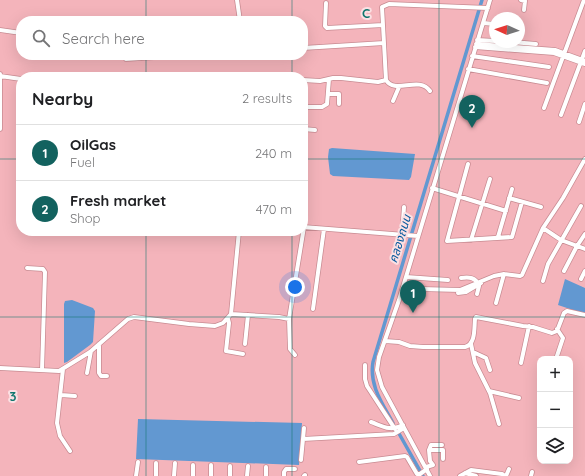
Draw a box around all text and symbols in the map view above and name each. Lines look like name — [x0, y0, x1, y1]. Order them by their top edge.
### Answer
text: C — [362, 5, 370, 21]
north arrow — [489, 12, 525, 48]
search box — [16, 16, 308, 60]
icon: search — [30, 27, 52, 49]
text: Search here — [62, 29, 145, 48]
text: Nearby — [32, 88, 93, 109]
text: 2 results — [242, 90, 292, 106]
pin: 2 — [459, 95, 485, 128]
text: OilGas — [70, 135, 116, 154]
text: 1 — [42, 145, 48, 161]
text: 240 m — [255, 145, 292, 161]
text: Fuel — [70, 154, 95, 170]
text: Fresh market — [70, 191, 167, 210]
text: 2 — [41, 201, 49, 217]
text: 470 m — [256, 201, 292, 217]
text: Shop — [70, 210, 100, 226]
water label: คลองถนน — [385, 212, 414, 265]
your location — [285, 277, 305, 297]
pin: 1 — [400, 280, 426, 313]
map controls — [537, 356, 573, 464]
button: + — [537, 356, 573, 392]
text: 3 — [10, 388, 17, 404]
button: − — [537, 392, 573, 428]
button: layers — [537, 428, 573, 464]

